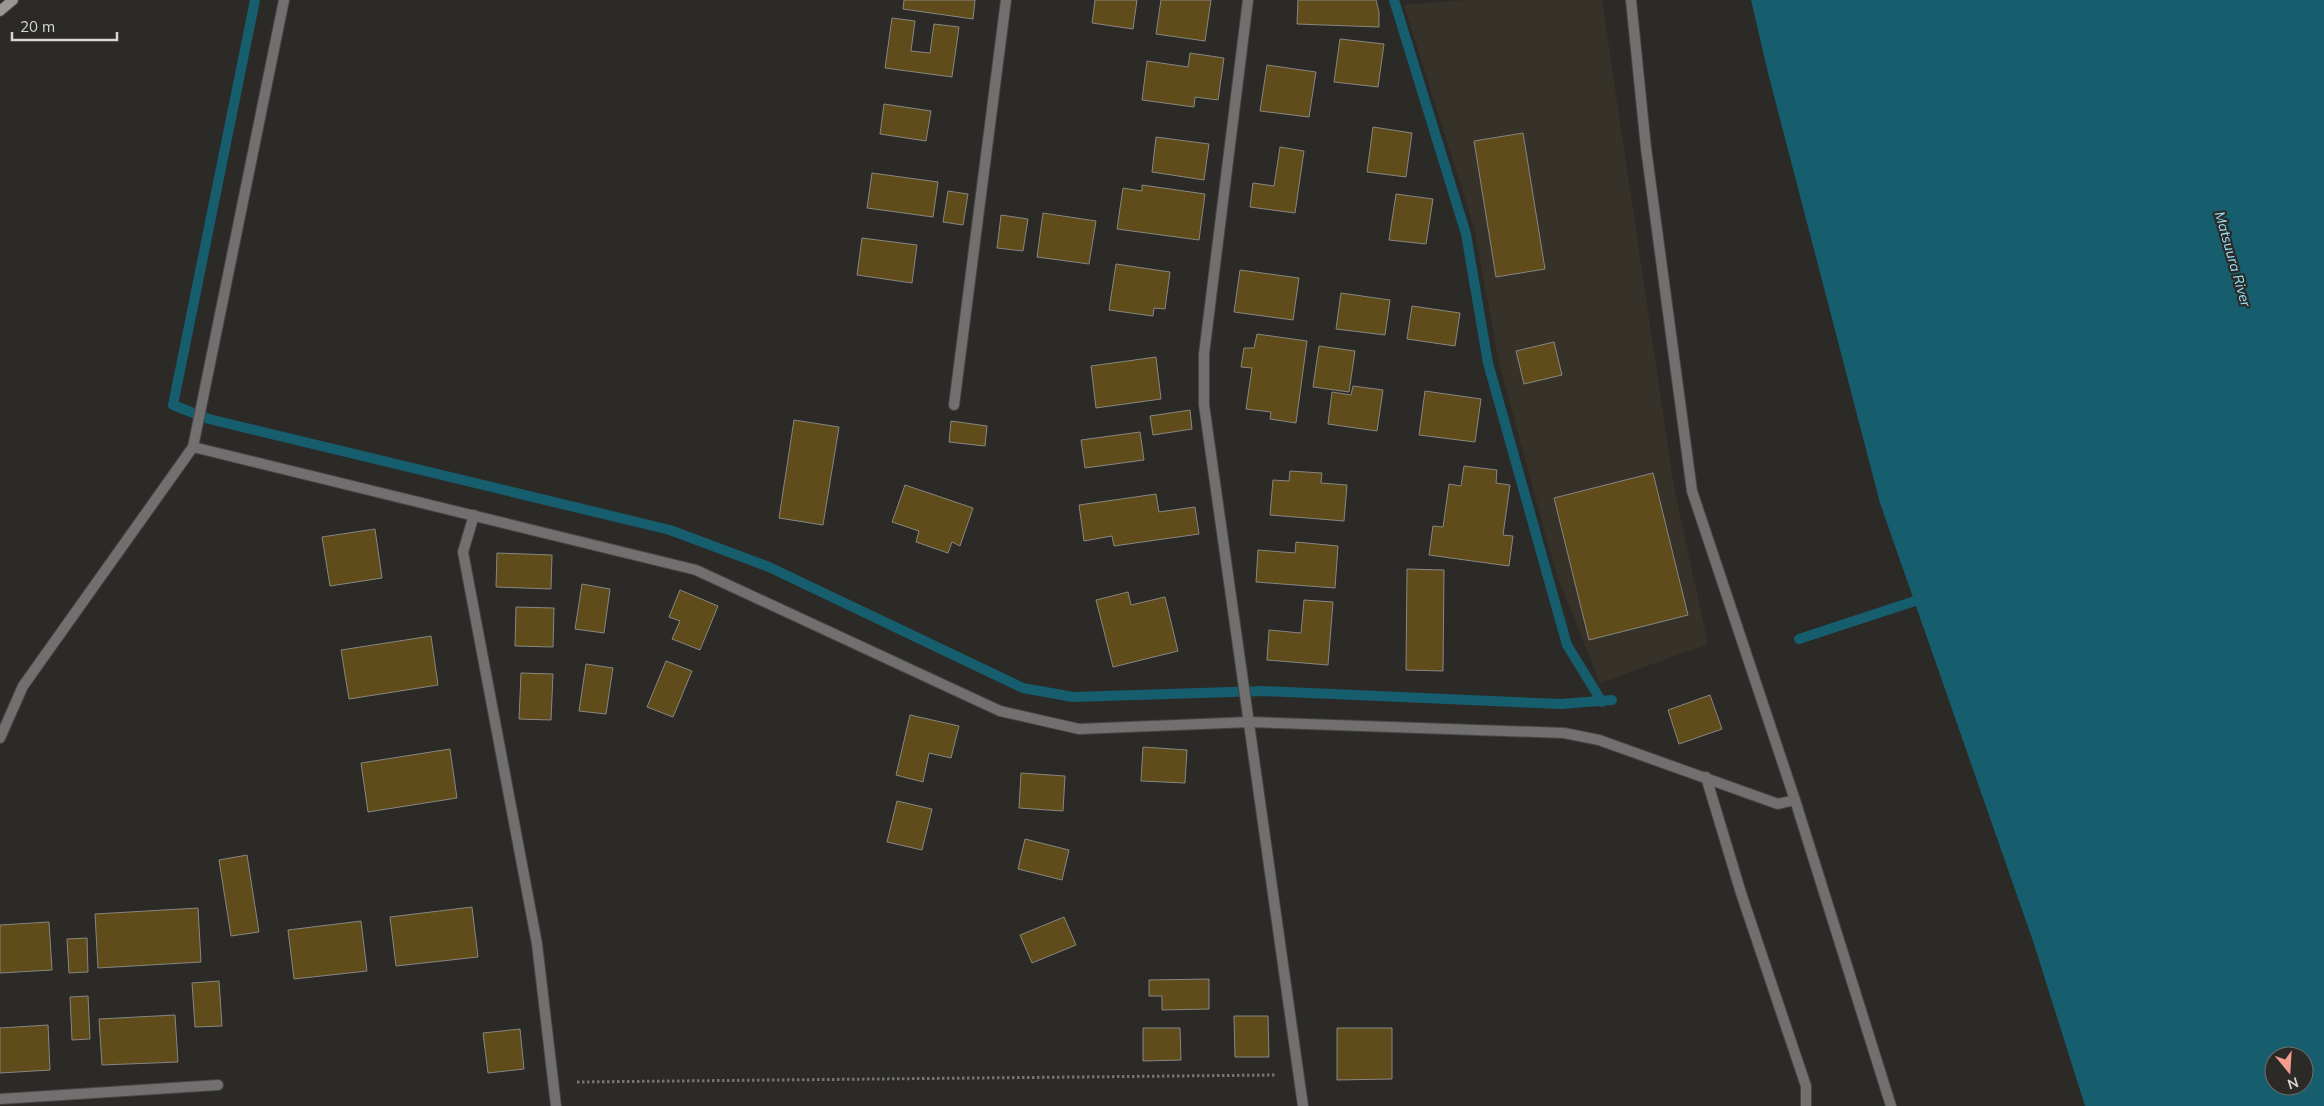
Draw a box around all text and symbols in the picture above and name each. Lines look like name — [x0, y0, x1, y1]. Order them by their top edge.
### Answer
scale bar — [12, 10, 118, 42]
text: 20 m — [20, 17, 55, 36]
water label: Matsuura River — [2211, 209, 2255, 310]
north arrow — [2264, 1046, 2314, 1096]
text: N — [2285, 1073, 2301, 1094]

